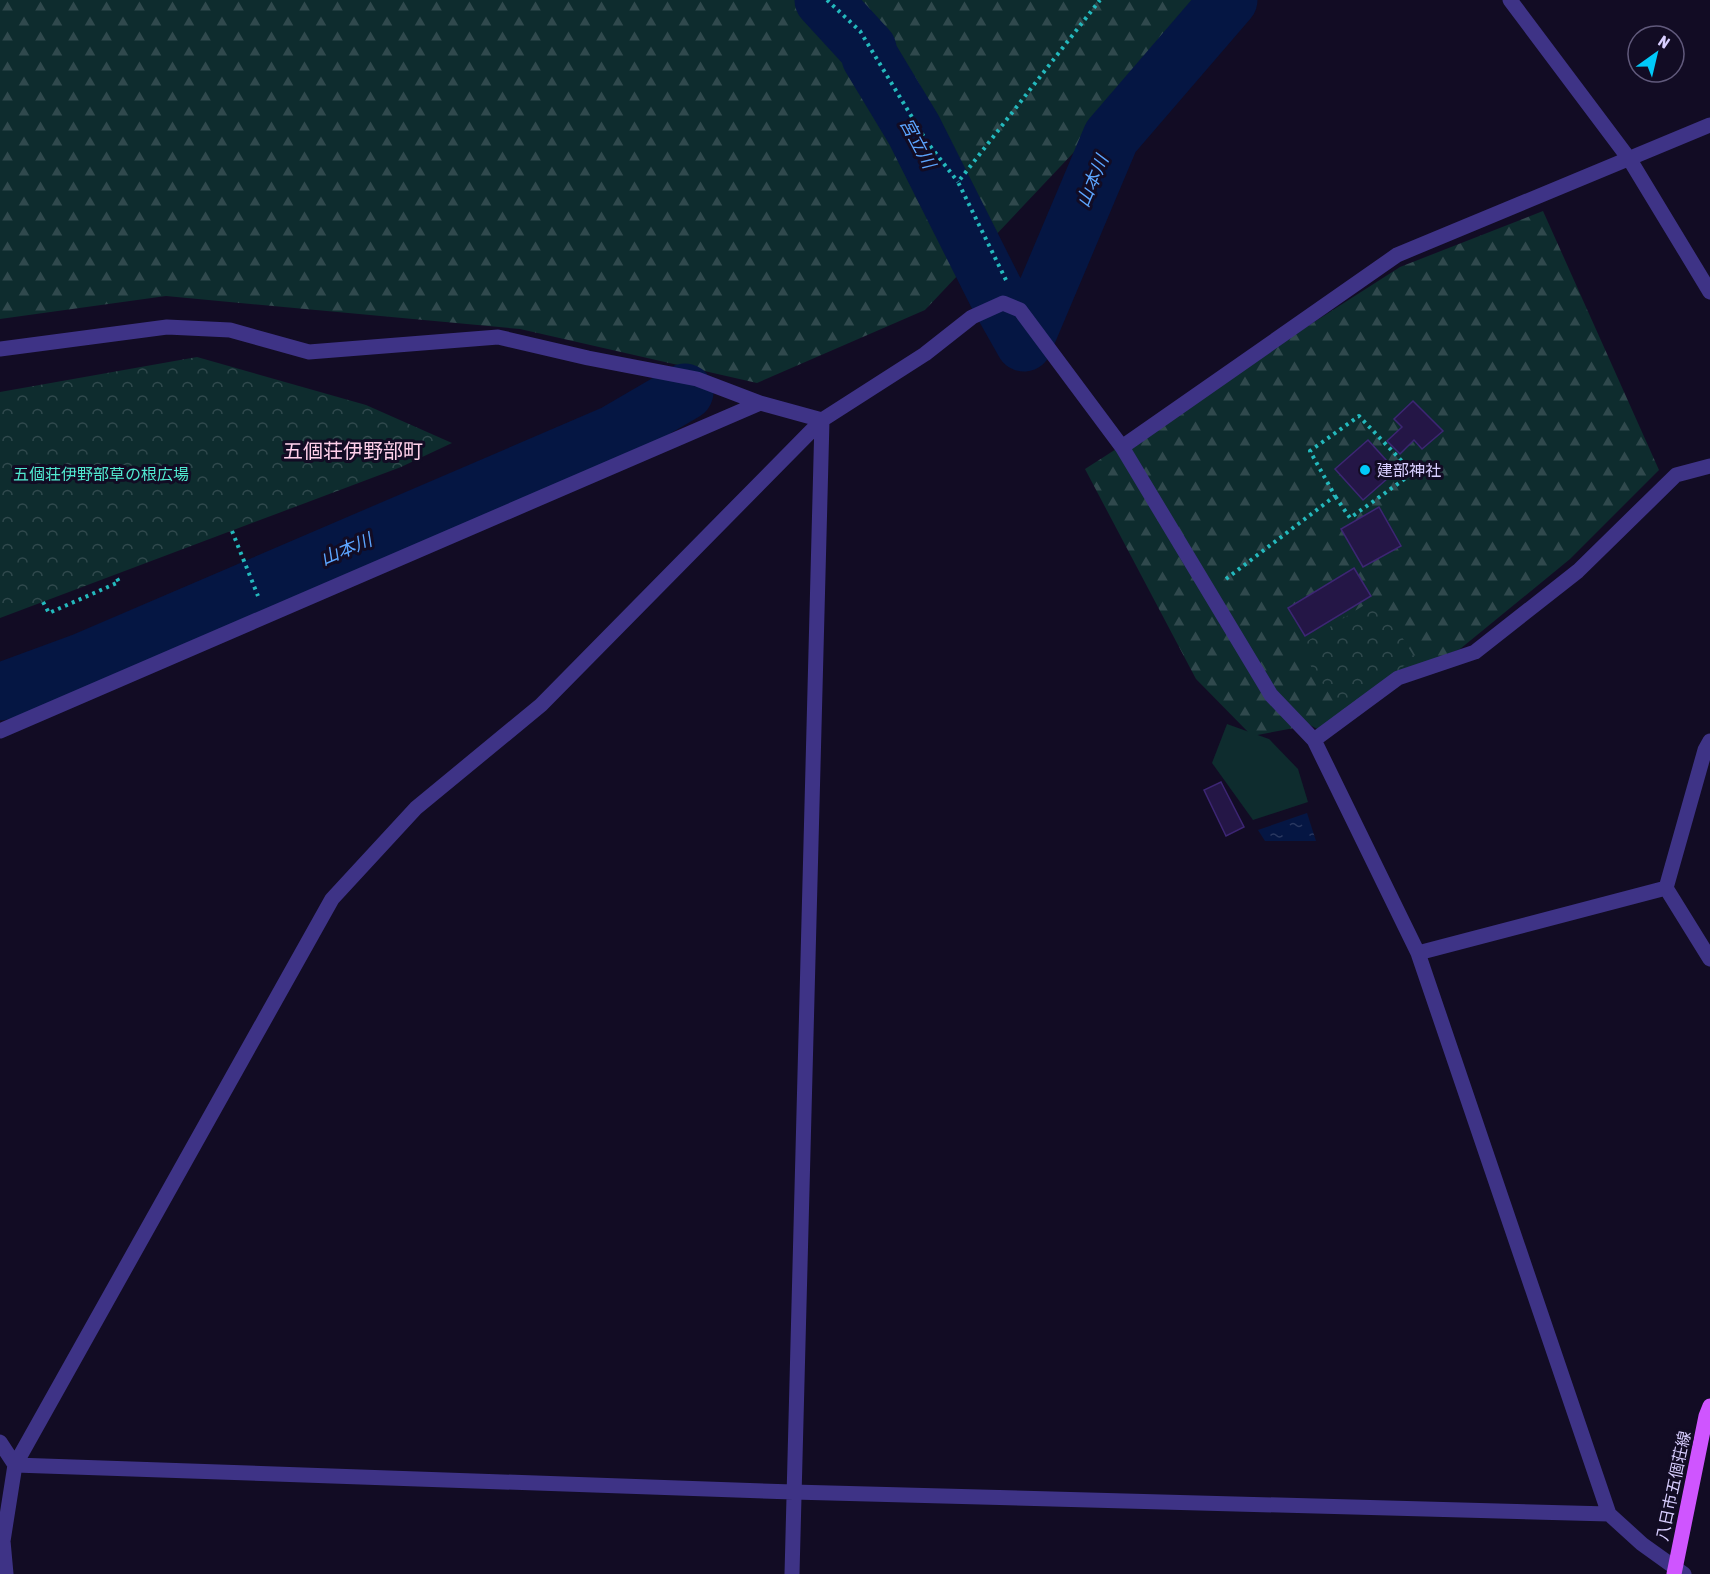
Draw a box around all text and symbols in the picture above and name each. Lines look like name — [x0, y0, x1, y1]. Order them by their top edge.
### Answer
north arrow — [1626, 24, 1686, 84]
text: N — [1655, 31, 1673, 52]
water label: 宮立川 — [896, 114, 941, 174]
water label: 山本川 — [1072, 150, 1113, 210]
district label: 五個荘伊野部町 — [283, 439, 423, 462]
place label: 建部神社 — [1377, 461, 1441, 479]
marker: 建部神社 — [1358, 463, 1372, 477]
park label: 五個荘伊野部草の根広場 — [13, 465, 189, 483]
water label: 山本川 — [317, 528, 377, 569]
street label: 八日市五個荘線 — [1653, 1429, 1693, 1543]

